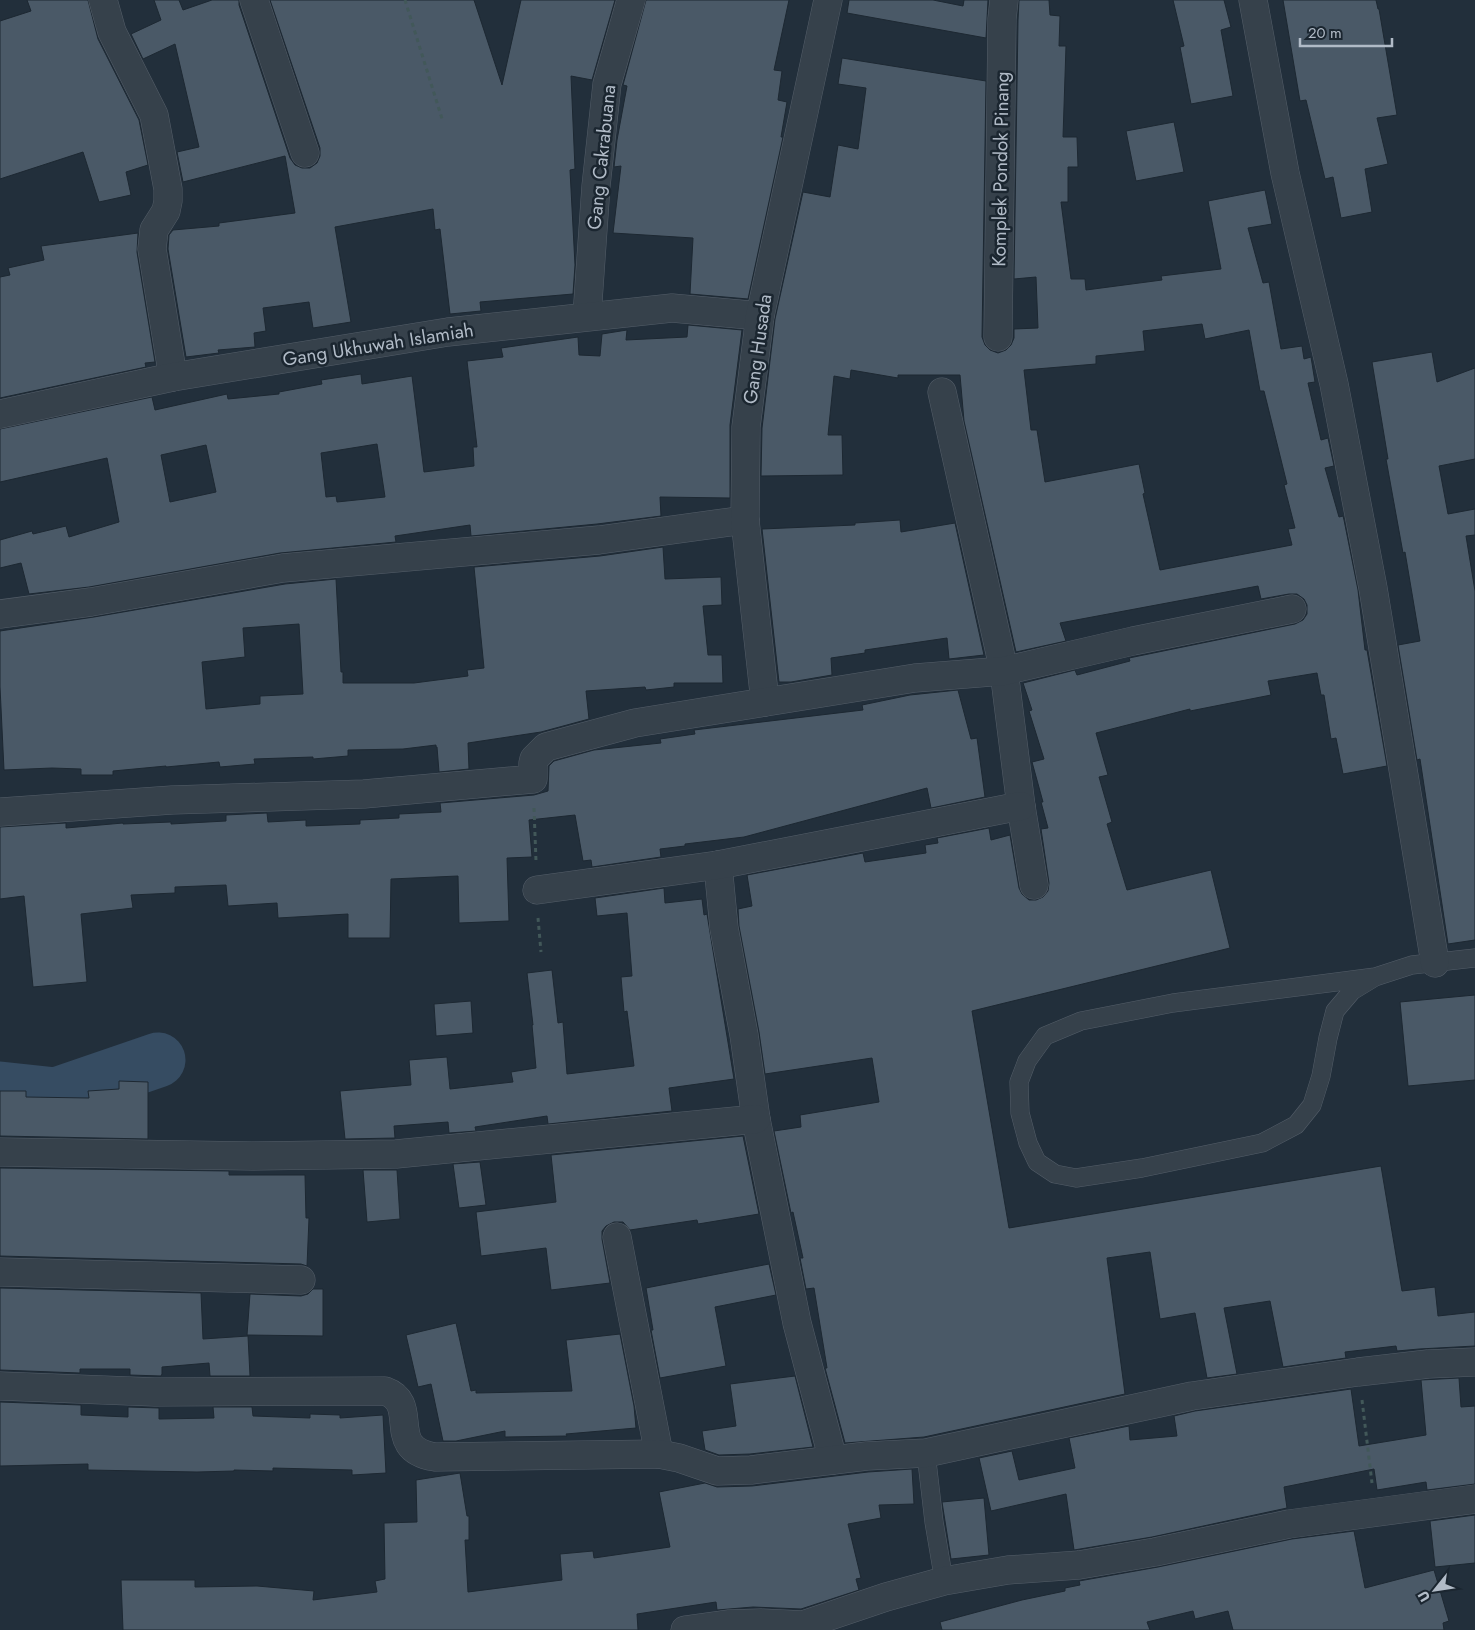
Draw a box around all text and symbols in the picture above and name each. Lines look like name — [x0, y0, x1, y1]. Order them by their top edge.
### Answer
scale bar — [1300, 15, 1392, 47]
text: 20 m — [1308, 22, 1342, 44]
street label: Komplek Pondok Pinang — [985, 71, 1016, 267]
street label: Gang Cakrabuana — [580, 83, 623, 231]
street label: Gang Husada — [736, 292, 779, 406]
street label: Gang Ukhuwah Islamiah — [281, 316, 476, 373]
north arrow — [1410, 1565, 1460, 1615]
text: U — [1413, 1587, 1435, 1606]

